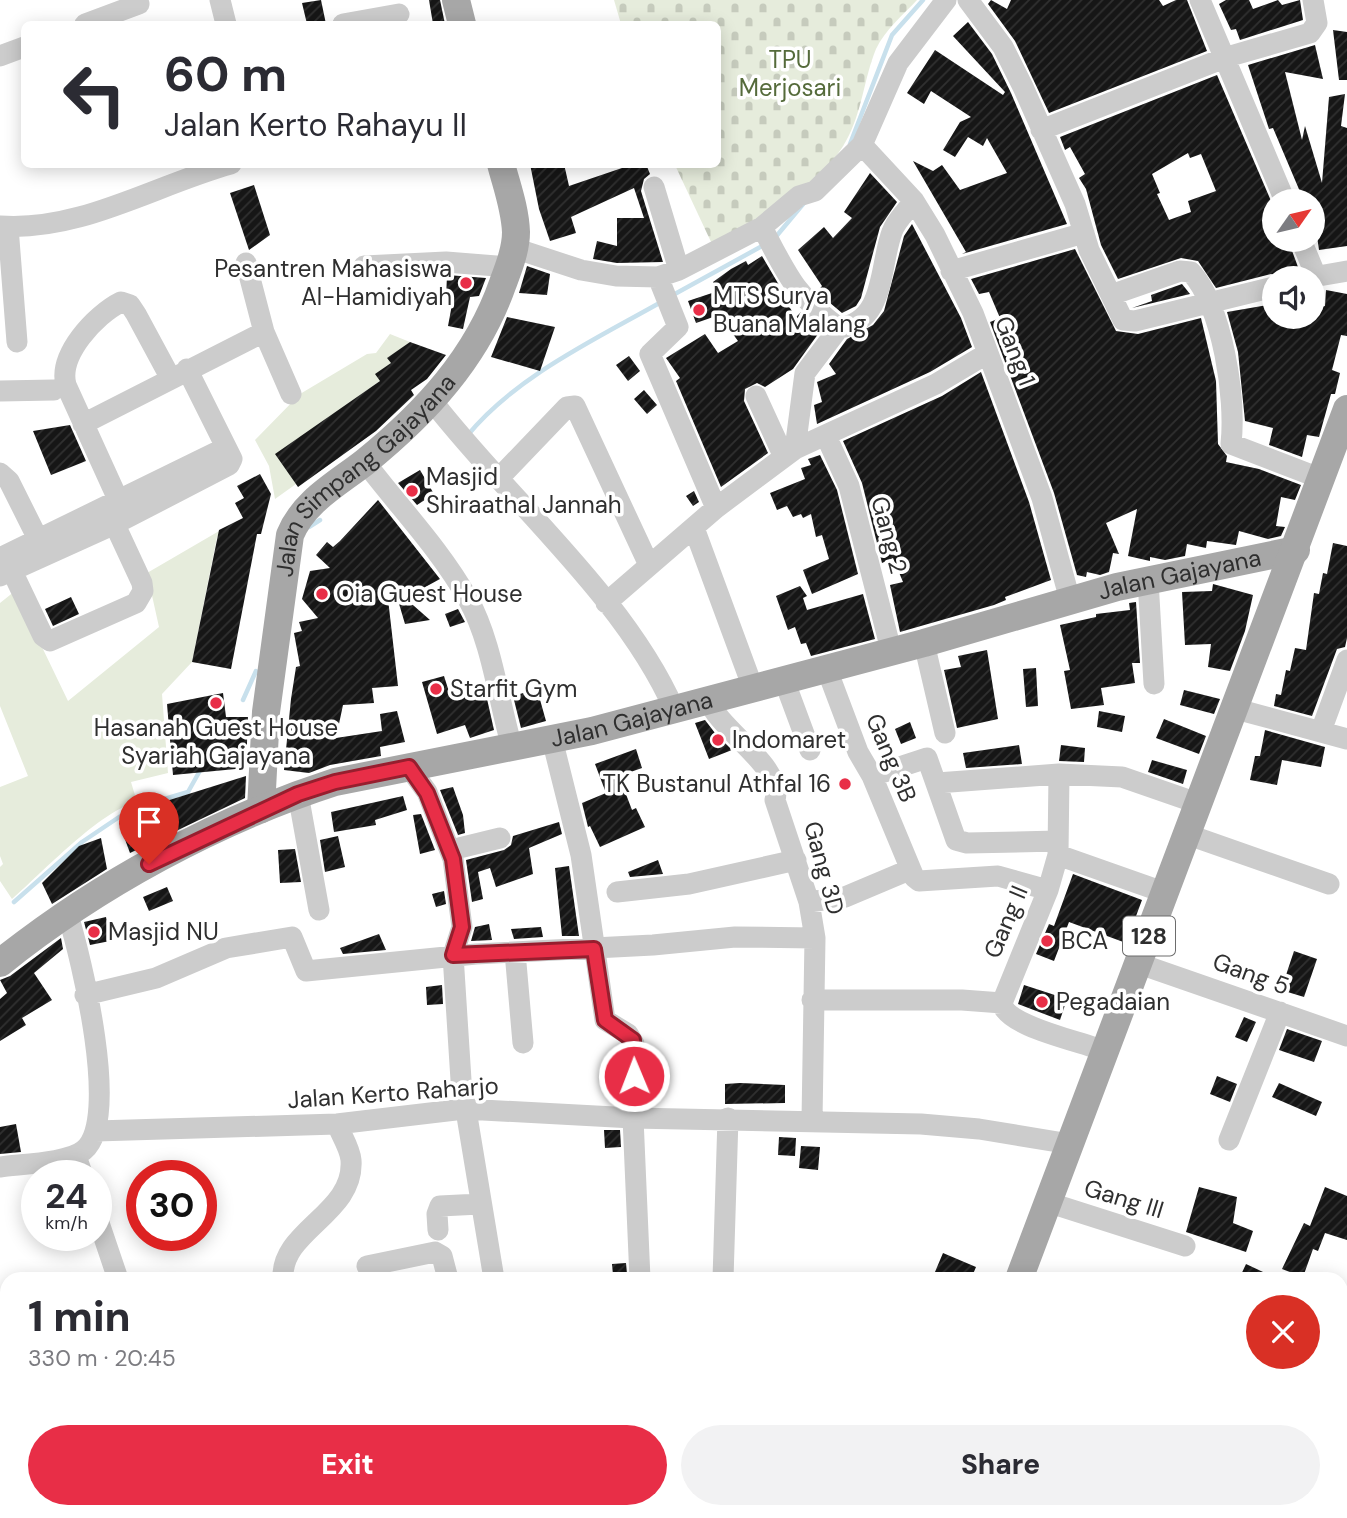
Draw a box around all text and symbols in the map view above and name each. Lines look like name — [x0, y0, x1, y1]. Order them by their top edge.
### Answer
text: 60 m — [164, 42, 287, 106]
park label: TPU Merjosari — [739, 44, 841, 103]
icon: left — [49, 49, 140, 140]
text: Jalan Kerto Rahayu II — [164, 104, 467, 146]
north arrow — [1262, 189, 1325, 252]
map controls — [1262, 189, 1325, 329]
place label: Pesantren Mahasiswa Al-Hamidiyah — [214, 253, 452, 312]
button: sound — [1262, 266, 1325, 329]
marker: Pesantren Mahasiswa Al-Hamidiyah — [458, 275, 474, 291]
place label: MTS Surya Buana Malang — [713, 280, 866, 339]
marker: MTS Surya Buana Malang — [691, 302, 707, 318]
street label: Gang 1 — [988, 312, 1043, 390]
street label: Jalan Simpang Gajayana — [268, 367, 462, 579]
place label: Masjid Shiraathal Jannah — [426, 461, 622, 520]
marker: Masjid Shiraathal Jannah — [404, 483, 420, 499]
street label: Gang 2 — [864, 493, 915, 577]
street label: Jalan Gajayana — [1094, 542, 1264, 607]
place label: Oia Guest House — [336, 578, 523, 609]
marker: Oia Guest House — [314, 586, 330, 602]
place label: Starfit Gym — [450, 673, 578, 704]
marker: Starfit Gym — [428, 681, 444, 697]
street label: Jalan Gajayana — [548, 684, 716, 754]
marker: Hasanah Guest House Syariah Gajayana — [208, 695, 224, 711]
street label: Gang 3B — [859, 709, 924, 807]
place label: Hasanah Guest House Syariah Gajayana — [94, 712, 338, 771]
place label: Indomaret — [732, 724, 846, 755]
marker: Indomaret — [710, 732, 726, 748]
place label: TK Bustanul Athfal 16 — [602, 768, 831, 799]
marker: TK Bustanul Athfal 16 — [837, 776, 853, 792]
pin — [119, 792, 179, 864]
icon: arrive — [130, 803, 168, 841]
street label: Gang 3D — [797, 818, 852, 918]
street label: Gang II — [976, 881, 1035, 963]
place label: Masjid NU — [108, 916, 219, 947]
road number: 128 — [1123, 917, 1175, 956]
marker: Masjid NU — [86, 924, 102, 940]
place label: BCA — [1061, 925, 1108, 956]
marker: BCA — [1039, 933, 1055, 949]
street label: Gang 5 — [1209, 945, 1294, 1002]
place label: Pegadaian — [1056, 986, 1170, 1017]
marker: Pegadaian — [1034, 994, 1050, 1010]
position arrow — [597, 1039, 671, 1113]
street label: Jalan Kerto Raharjo — [286, 1070, 500, 1115]
speed limit sign: 30 — [126, 1160, 217, 1251]
street label: Gang III — [1081, 1172, 1168, 1225]
text: 24 — [45, 1173, 88, 1219]
text: km/h — [45, 1211, 88, 1235]
text: 1 min — [28, 1289, 131, 1344]
button: close — [1246, 1295, 1320, 1369]
text: 330 m · 20:45 — [28, 1343, 176, 1373]
button: Exit — [28, 1425, 667, 1505]
button: Share — [681, 1425, 1320, 1505]

